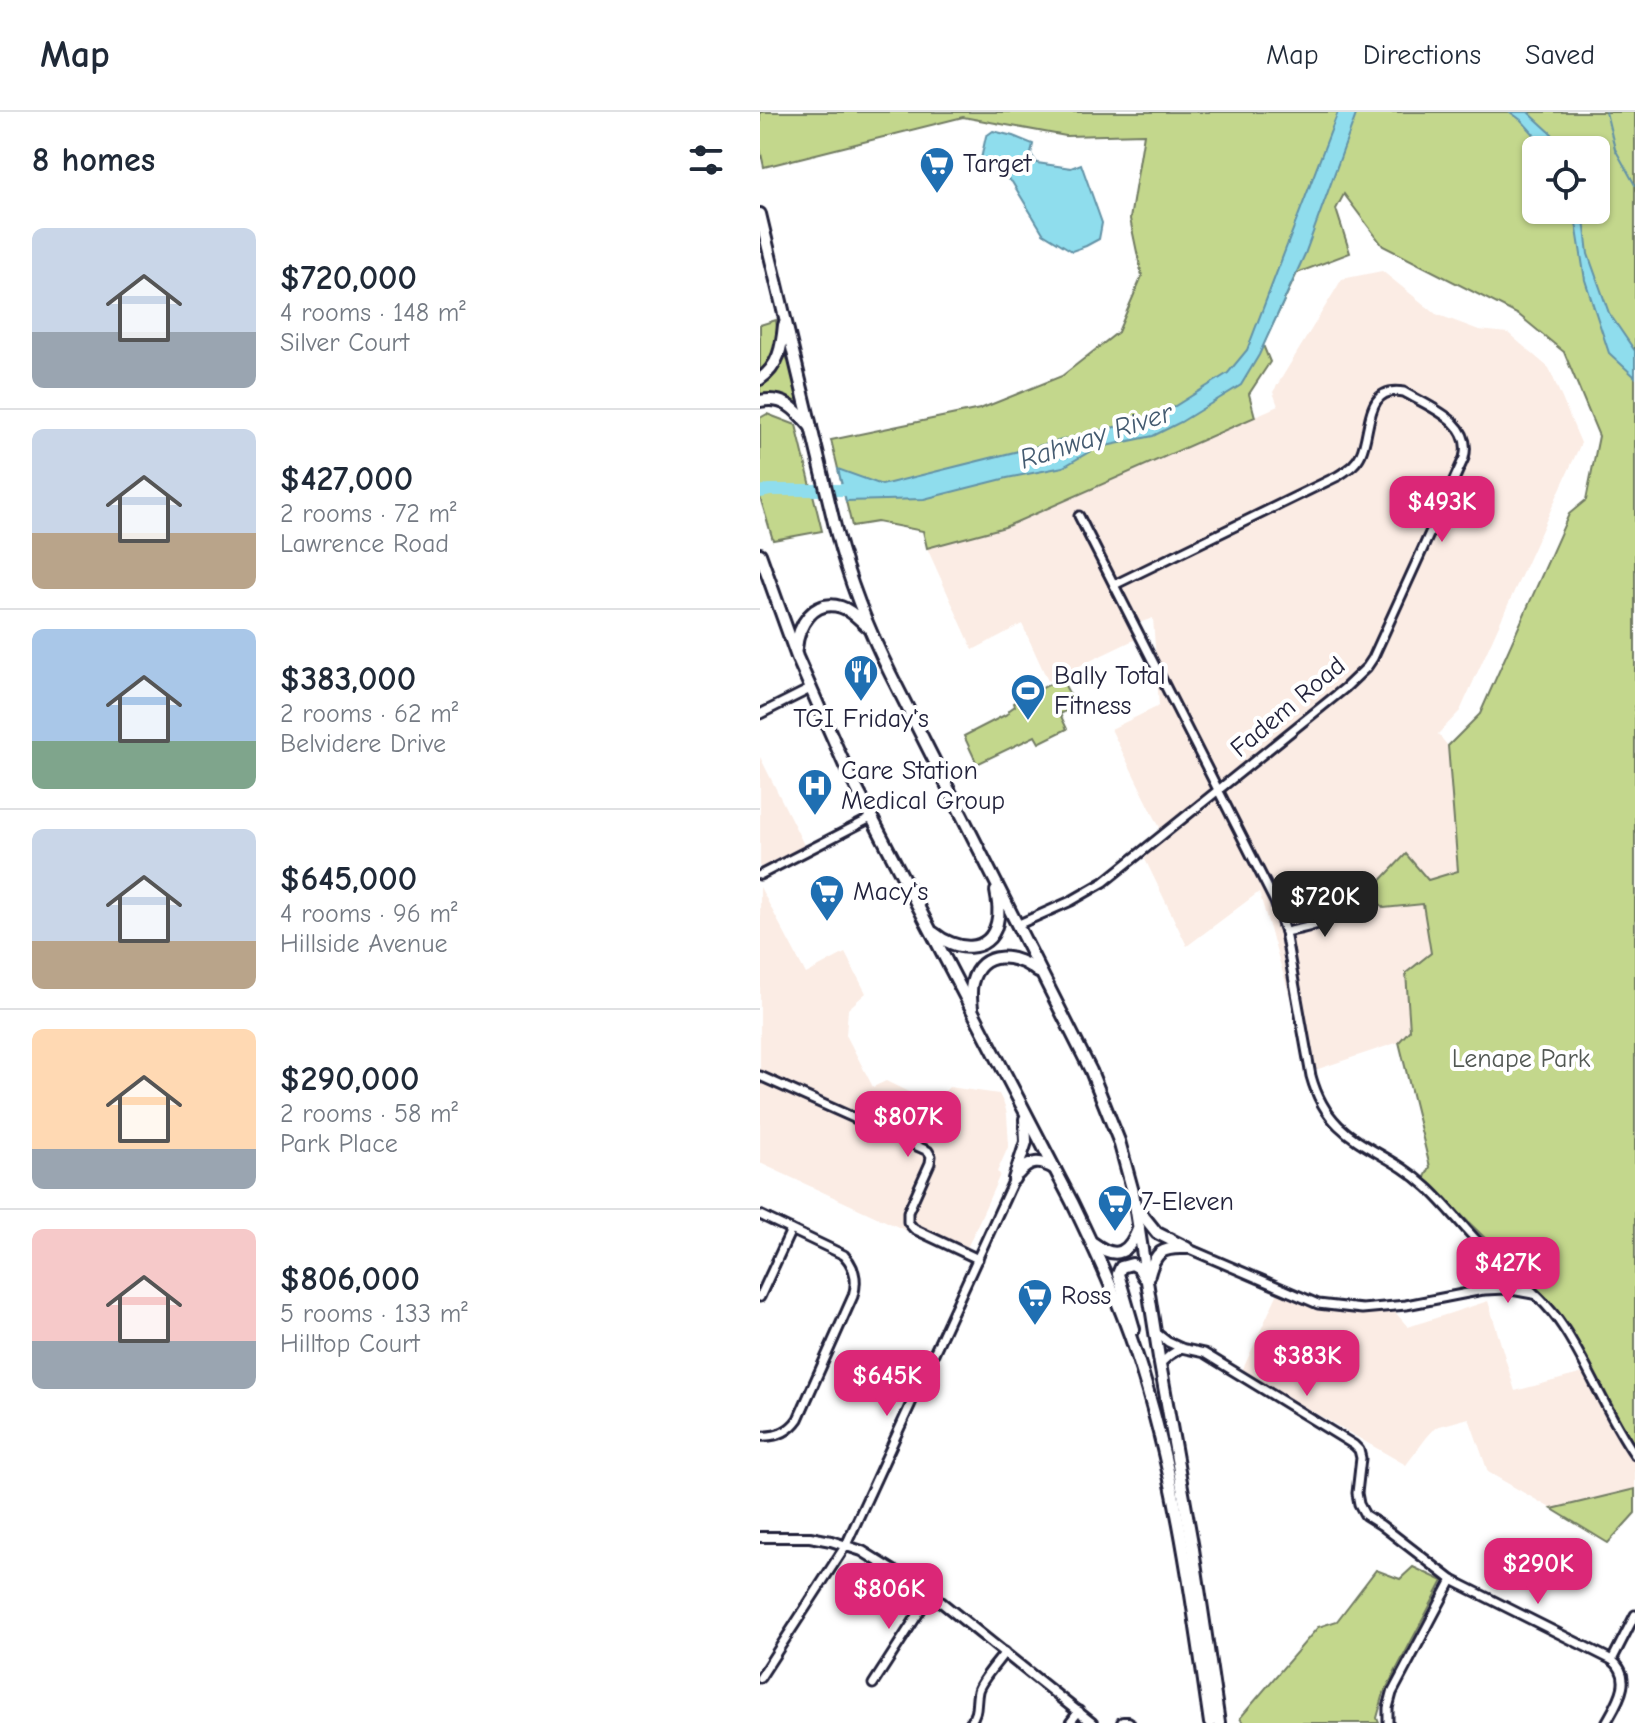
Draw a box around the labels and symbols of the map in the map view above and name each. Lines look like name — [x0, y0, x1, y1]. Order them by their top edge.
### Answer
supermarket icon: Target — [918, 145, 956, 195]
place label: Target — [963, 149, 1033, 179]
water label: Rahway River — [1016, 396, 1178, 476]
pin: $493K — [1386, 476, 1498, 544]
street label: Fadem Road — [1225, 650, 1351, 764]
restaurant icon: TGI Friday's — [842, 653, 880, 703]
place label: Bally Total Fitness — [1054, 661, 1166, 721]
sports icon: Bally Total Fitness — [1009, 672, 1047, 722]
place label: TGI Friday's — [793, 704, 929, 734]
place label: Care Station Medical Group — [841, 756, 1005, 816]
hospital icon: Care Station Medical Group — [796, 767, 834, 817]
pin: $720K — [1269, 871, 1381, 939]
supermarket icon: Macy's — [808, 873, 846, 923]
place label: Macy's — [853, 877, 928, 907]
park label: Lenape Park — [1452, 1044, 1591, 1074]
pin: $807K — [852, 1091, 964, 1159]
supermarket icon: 7-Eleven — [1096, 1183, 1134, 1233]
place label: 7-Eleven — [1141, 1187, 1234, 1217]
pin: $427K — [1452, 1237, 1564, 1305]
supermarket icon: Ross — [1016, 1277, 1054, 1327]
place label: Ross — [1061, 1281, 1111, 1311]
pin: $383K — [1251, 1330, 1363, 1398]
pin: $645K — [831, 1350, 943, 1418]
pin: $290K — [1482, 1538, 1594, 1606]
pin: $806K — [833, 1563, 945, 1631]

